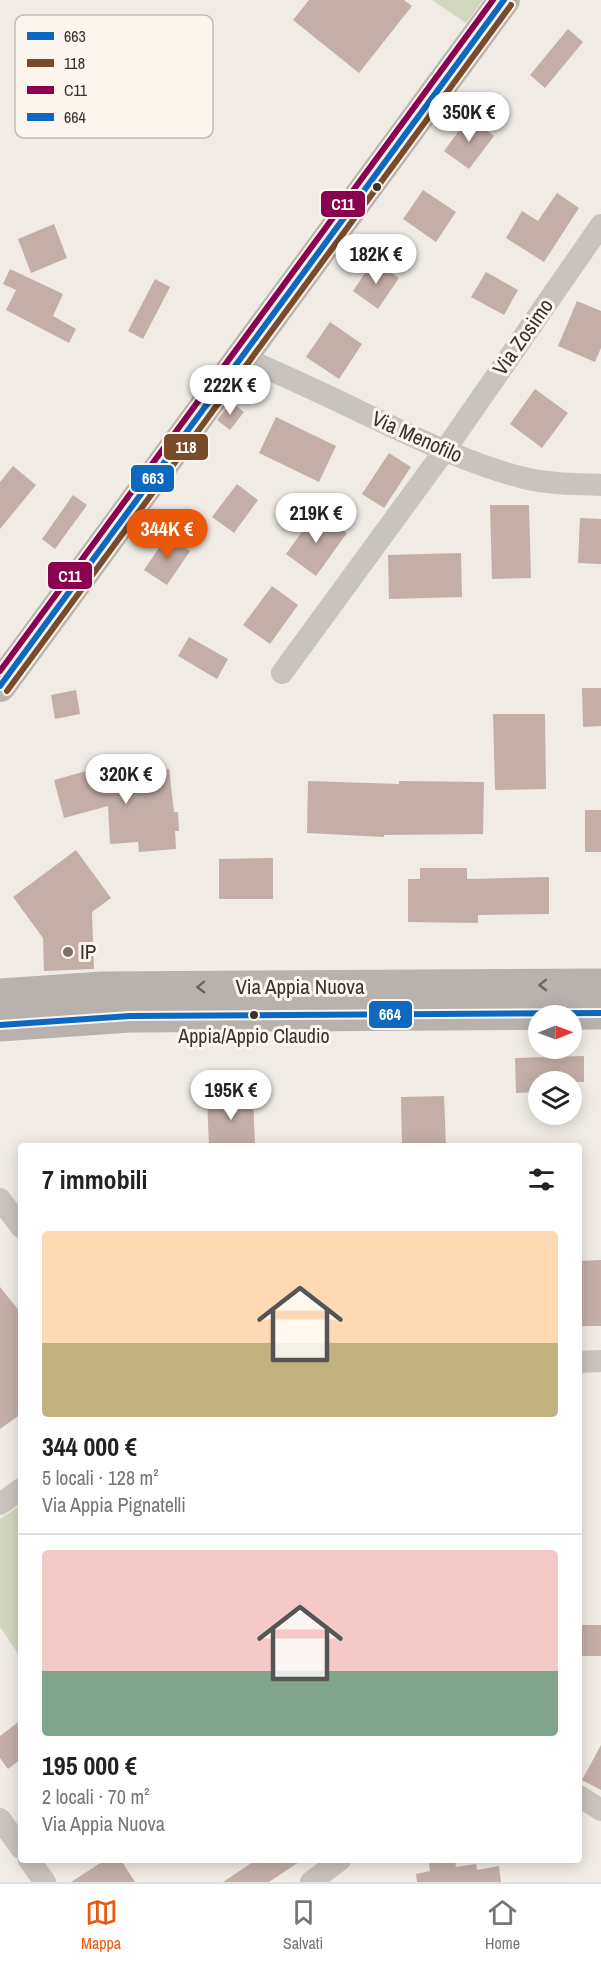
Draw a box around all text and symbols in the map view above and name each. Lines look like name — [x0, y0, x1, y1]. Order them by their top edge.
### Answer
legend — [15, 15, 213, 138]
text: 663 — [64, 25, 86, 47]
text: 118 — [64, 52, 85, 74]
text: C11 — [64, 79, 88, 101]
pin: 350K € — [420, 92, 518, 143]
text: 350K € — [443, 98, 495, 125]
text: 664 — [64, 106, 86, 128]
unlabelled marker — [371, 181, 383, 193]
line badge: C11 — [320, 190, 366, 218]
text: C11 — [331, 193, 355, 215]
pin: 182K € — [327, 234, 425, 285]
text: 182K € — [350, 240, 402, 267]
street label: Via Zosimo — [486, 292, 560, 381]
pin: 222K € — [181, 365, 279, 416]
text: 222K € — [204, 371, 256, 398]
street label: Via Menofilo — [367, 404, 467, 469]
line badge: 118 — [163, 433, 209, 461]
text: 118 — [175, 436, 197, 458]
line badge: 663 — [130, 464, 175, 493]
text: 663 — [142, 467, 164, 489]
pin: 219K € — [267, 493, 365, 544]
text: 219K € — [290, 499, 342, 526]
pin: 344K € — [118, 509, 216, 560]
text: 344K € — [141, 515, 193, 542]
line badge: C11 — [47, 561, 93, 590]
text: C11 — [58, 565, 82, 587]
pin: 320K € — [77, 754, 175, 805]
text: 320K € — [100, 760, 152, 787]
place label: IP — [80, 937, 96, 966]
marker: IP — [61, 945, 75, 959]
street label: Via Appia Nuova — [236, 972, 365, 1001]
one-way arrow — [538, 979, 547, 991]
one-way arrow — [196, 981, 205, 993]
line badge: 664 — [368, 1000, 413, 1029]
text: 664 — [379, 1003, 402, 1025]
north arrow — [528, 1005, 582, 1059]
map controls — [528, 1005, 582, 1125]
marker: Appia/Appio Claudio — [248, 1009, 260, 1021]
place label: Appia/Appio Claudio — [177, 1022, 330, 1049]
pin: 195K € — [182, 1070, 280, 1121]
button: layers — [528, 1071, 582, 1125]
text: 195K € — [205, 1076, 257, 1103]
text: 7 immobili — [42, 1162, 147, 1197]
icon: filters — [525, 1163, 558, 1196]
icon: home — [246, 1270, 354, 1378]
text: 344 000 € — [42, 1429, 137, 1464]
text: 5 locali · 128 m² — [42, 1464, 159, 1491]
text: Via Appia Pignatelli — [42, 1491, 186, 1518]
icon: home — [246, 1589, 354, 1697]
text: 195 000 € — [42, 1748, 137, 1783]
text: 2 locali · 70 m² — [42, 1783, 150, 1810]
text: Via Appia Nuova — [42, 1810, 165, 1837]
tab: Mappa — [81, 1896, 121, 1954]
tab: Salvati — [283, 1896, 323, 1954]
tab: Home — [485, 1896, 520, 1954]

